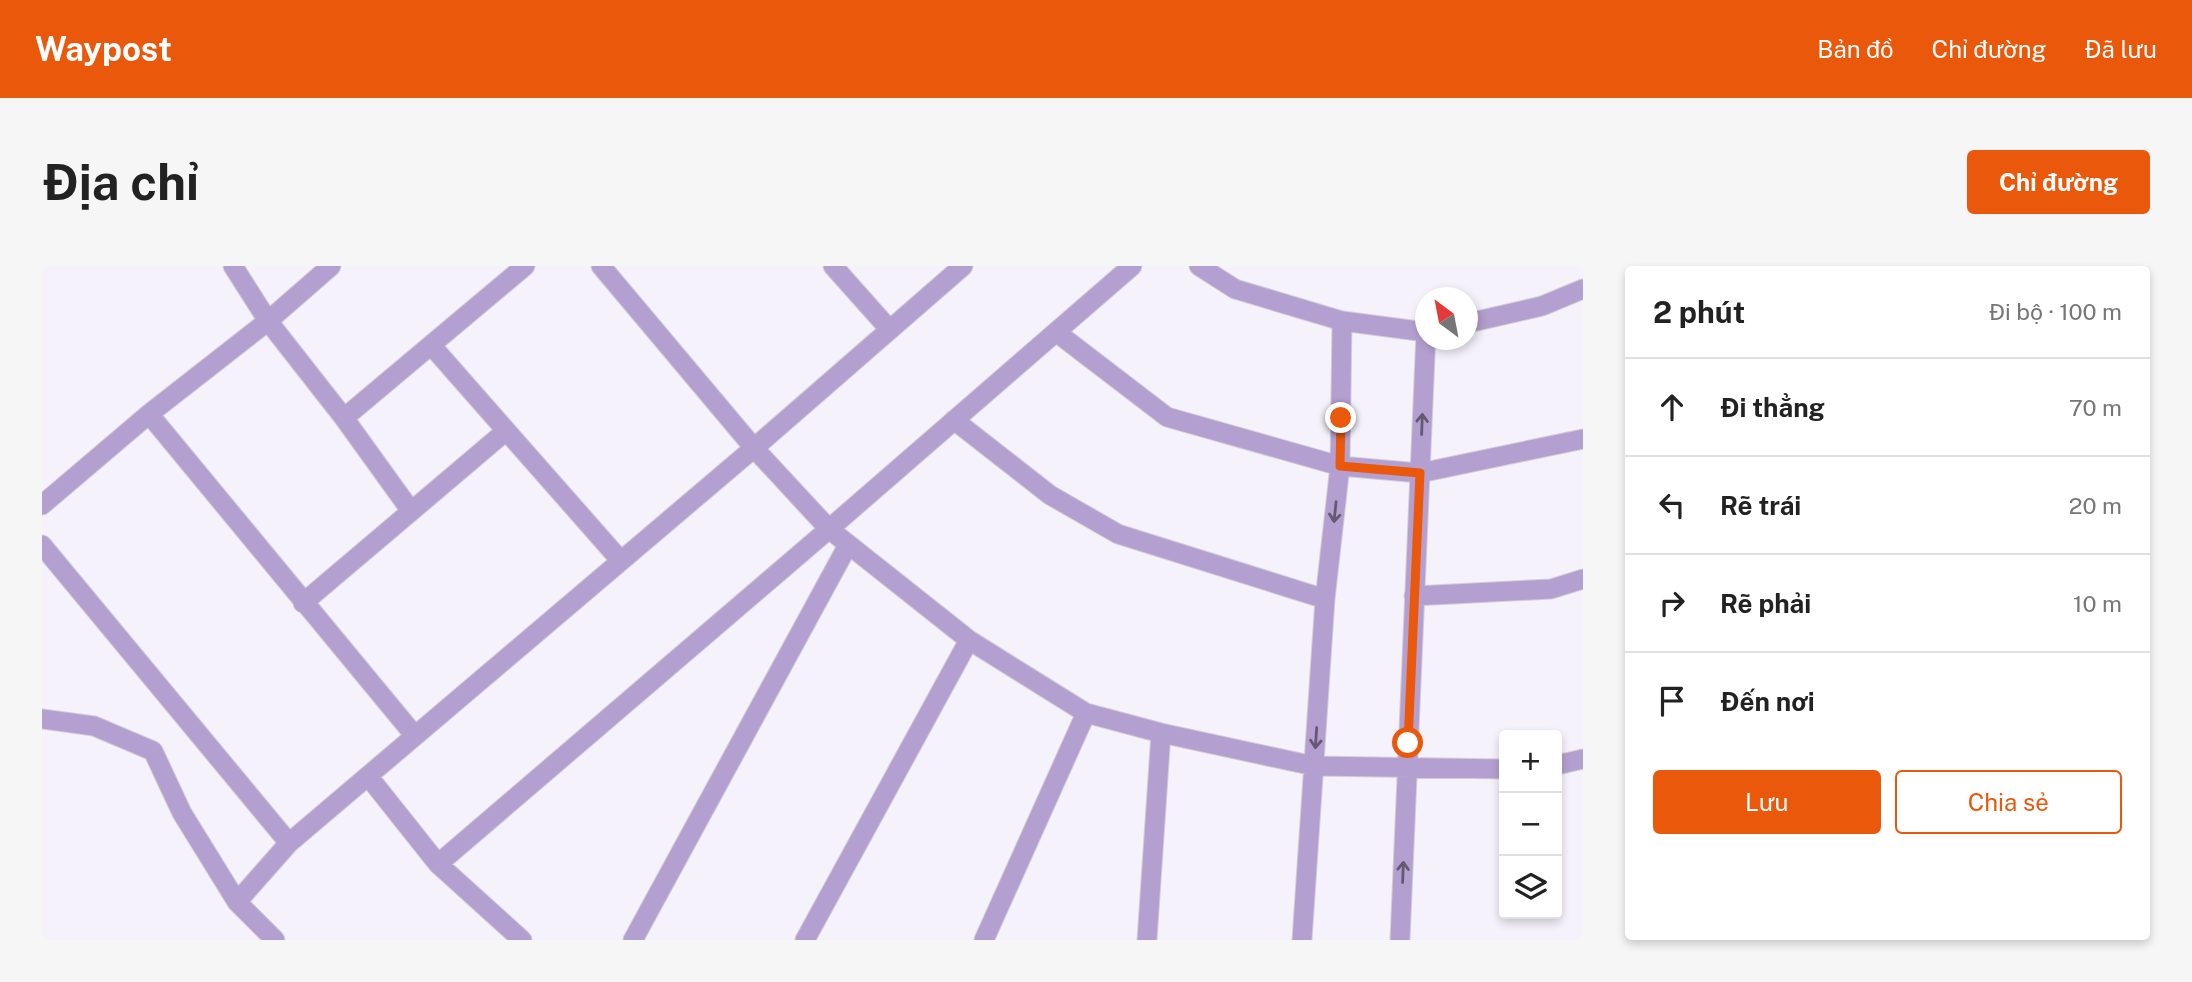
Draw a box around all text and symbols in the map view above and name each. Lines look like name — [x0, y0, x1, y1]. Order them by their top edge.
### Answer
text: Waypost — [35, 30, 172, 68]
text: Bản đồ — [1817, 35, 1894, 63]
text: Chỉ đường — [1932, 35, 2046, 63]
text: Đã lưu — [2084, 35, 2157, 63]
button: Chỉ đường — [1967, 150, 2150, 214]
text: Địa chỉ — [42, 153, 199, 211]
north arrow — [1415, 287, 1478, 350]
text: 2 phút — [1653, 294, 1745, 330]
text: Đi bộ · 100 m — [1989, 298, 2122, 325]
icon: ahead — [1653, 388, 1691, 426]
text: Đi thẳng — [1720, 392, 1825, 423]
text: 70 m — [2069, 394, 2122, 421]
route end — [1325, 402, 1356, 433]
one-way arrow — [1415, 413, 1428, 436]
icon: left — [1653, 486, 1691, 524]
text: Rẽ trái — [1720, 490, 1801, 521]
text: 20 m — [2069, 492, 2122, 519]
one-way arrow — [1328, 500, 1341, 523]
icon: right — [1653, 584, 1691, 622]
text: Rẽ phải — [1720, 588, 1811, 619]
text: 10 m — [2073, 590, 2122, 617]
icon: arrive — [1653, 682, 1691, 720]
text: Đến nơi — [1720, 686, 1815, 717]
one-way arrow — [1309, 727, 1322, 749]
route start — [1392, 727, 1423, 758]
map controls — [1499, 730, 1562, 919]
button: + — [1499, 730, 1562, 793]
button: Lưu — [1653, 770, 1881, 834]
button: Chia sẻ — [1895, 770, 2122, 834]
button: − — [1499, 793, 1562, 856]
button: layers — [1499, 856, 1562, 919]
one-way arrow — [1396, 861, 1409, 884]

